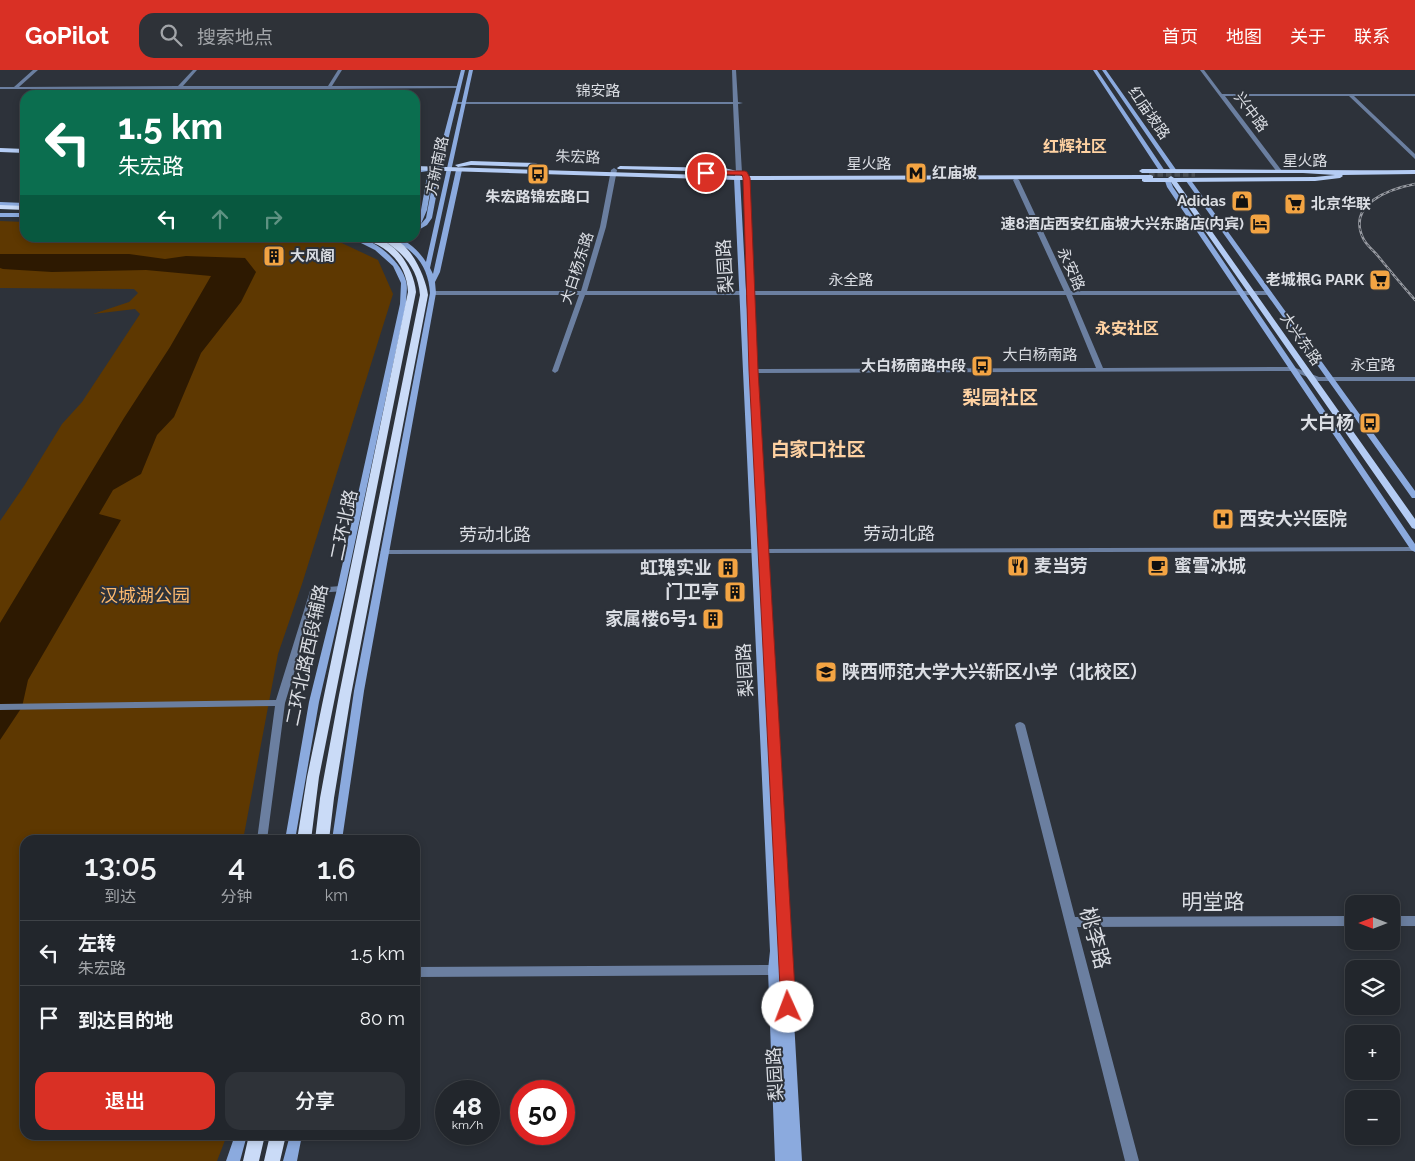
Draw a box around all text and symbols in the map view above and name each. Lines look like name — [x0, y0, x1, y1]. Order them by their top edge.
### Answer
search box — [139, 13, 489, 58]
text: GoPilot — [25, 21, 109, 50]
icon: search — [157, 21, 185, 49]
text: 搜索地点 — [197, 26, 273, 48]
text: 首页 — [1162, 26, 1198, 47]
text: 地图 — [1226, 26, 1262, 47]
text: 关于 — [1290, 26, 1326, 47]
text: 联系 — [1354, 26, 1390, 47]
street label: 锦安路 — [575, 82, 621, 100]
street label: 红庙坡路 — [1124, 83, 1174, 143]
street label: 兴中路 — [1230, 89, 1272, 135]
text: 1.5 km — [118, 106, 223, 147]
icon: left — [35, 110, 100, 175]
street label: 方新南路 — [422, 135, 452, 197]
district label: 红辉社区 — [1043, 137, 1107, 156]
street label: 朱宏路 — [555, 147, 601, 167]
pin — [685, 152, 727, 194]
street label: 星火路 — [1282, 152, 1328, 170]
text: 朱宏路 — [118, 153, 184, 179]
street label: 星火路 — [846, 155, 892, 173]
icon: arrive — [692, 159, 720, 187]
metro station icon: 红庙坡 — [904, 161, 928, 185]
bus stop icon: 朱宏路锦宏路口 — [526, 162, 550, 186]
place label: 红庙坡 — [932, 164, 977, 182]
place label: 朱宏路锦宏路口 — [485, 188, 591, 206]
shop icon: Adidas — [1230, 189, 1254, 213]
place label: Adidas — [1177, 192, 1226, 210]
supermarket icon: 北京华联 — [1283, 192, 1307, 216]
place label: 北京华联 — [1311, 195, 1371, 213]
icon: left — [153, 205, 181, 233]
icon: ahead — [206, 205, 234, 233]
icon: right — [259, 205, 287, 233]
hotel icon: 速8酒店西安红庙坡大兴东路店(内宾) — [1248, 212, 1272, 236]
place label: 速8酒店西安红庙坡大兴东路店(内宾) — [1001, 215, 1244, 233]
street label: 大白杨东路 — [557, 230, 597, 306]
street label: 梨园路 — [713, 239, 736, 294]
building icon: 大风阁 — [262, 244, 286, 268]
street label: 永安路 — [1054, 245, 1088, 293]
place label: 大风阁 — [290, 247, 335, 265]
supermarket icon: 老城根G PARK — [1368, 268, 1392, 292]
street label: 永全路 — [828, 271, 874, 289]
place label: 老城根G PARK — [1266, 271, 1365, 289]
street label: 大兴东路 — [1276, 309, 1326, 369]
district label: 永安社区 — [1095, 319, 1159, 338]
street label: 大白杨南路 — [1002, 346, 1078, 364]
bus stop icon: 大白杨南路中段 — [970, 354, 994, 378]
street label: 永宜路 — [1350, 356, 1396, 374]
place label: 大白杨南路中段 — [861, 357, 966, 375]
district label: 梨园社区 — [962, 386, 1038, 408]
bus stop icon: 大白杨 — [1358, 411, 1382, 435]
place label: 大白杨 — [1300, 412, 1354, 433]
district label: 白家口社区 — [770, 438, 866, 460]
street label: 二环北路 — [326, 487, 361, 562]
hospital icon: 西安大兴医院 — [1211, 507, 1235, 531]
place label: 西安大兴医院 — [1239, 508, 1347, 529]
street label: 劳动北路 — [863, 523, 935, 544]
street label: 劳动北路 — [459, 524, 531, 545]
restaurant icon: 麦当劳 — [1006, 554, 1030, 578]
cafe icon: 蜜雪冰城 — [1146, 554, 1170, 578]
place label: 麦当劳 — [1034, 555, 1088, 576]
place label: 蜜雪冰城 — [1174, 555, 1246, 576]
building icon: 虹瑰实业 — [716, 556, 740, 580]
place label: 虹瑰实业 — [640, 557, 712, 578]
building icon: 门卫亭 — [723, 580, 747, 604]
place label: 门卫亭 — [665, 581, 719, 602]
street label: 二环北路西段辅路 — [281, 582, 332, 728]
park label: 汉城湖公园 — [100, 585, 190, 606]
building icon: 家属楼6号1 — [701, 607, 725, 631]
place label: 家属楼6号1 — [605, 608, 697, 629]
street label: 梨园路 — [733, 643, 756, 698]
school or university icon: 陕西师范大学大兴新区小学（北校区） — [814, 660, 838, 684]
place label: 陕西师范大学大兴新区小学（北校区） — [842, 661, 1148, 682]
text: 13:05 — [84, 848, 157, 883]
text: 4 — [228, 848, 245, 883]
text: 1.6 — [317, 851, 356, 886]
text: km — [325, 886, 348, 905]
text: 到达 — [104, 887, 136, 906]
text: 分钟 — [221, 887, 253, 906]
street label: 明堂路 — [1182, 889, 1245, 914]
north arrow — [1345, 895, 1400, 950]
map controls — [1345, 895, 1400, 1145]
street label: 桃李路 — [1075, 904, 1116, 972]
text: 左转 — [78, 932, 116, 954]
icon: left — [35, 939, 63, 967]
text: 1.5 km — [351, 942, 405, 964]
text: 朱宏路 — [78, 959, 126, 978]
button: layers — [1345, 960, 1400, 1015]
position arrow — [761, 980, 813, 1032]
icon: arrive — [35, 1004, 63, 1032]
text: 80 m — [360, 1007, 405, 1029]
text: 到达目的地 — [78, 1009, 173, 1031]
button: + — [1345, 1025, 1400, 1080]
street label: 梨园路 — [763, 1047, 786, 1102]
button: 退出 — [35, 1072, 215, 1130]
button: 分享 — [225, 1072, 405, 1130]
speed limit sign: 50 — [510, 1080, 575, 1145]
button: − — [1345, 1090, 1400, 1145]
text: 48 — [453, 1091, 482, 1121]
text: km/h — [452, 1118, 483, 1132]

